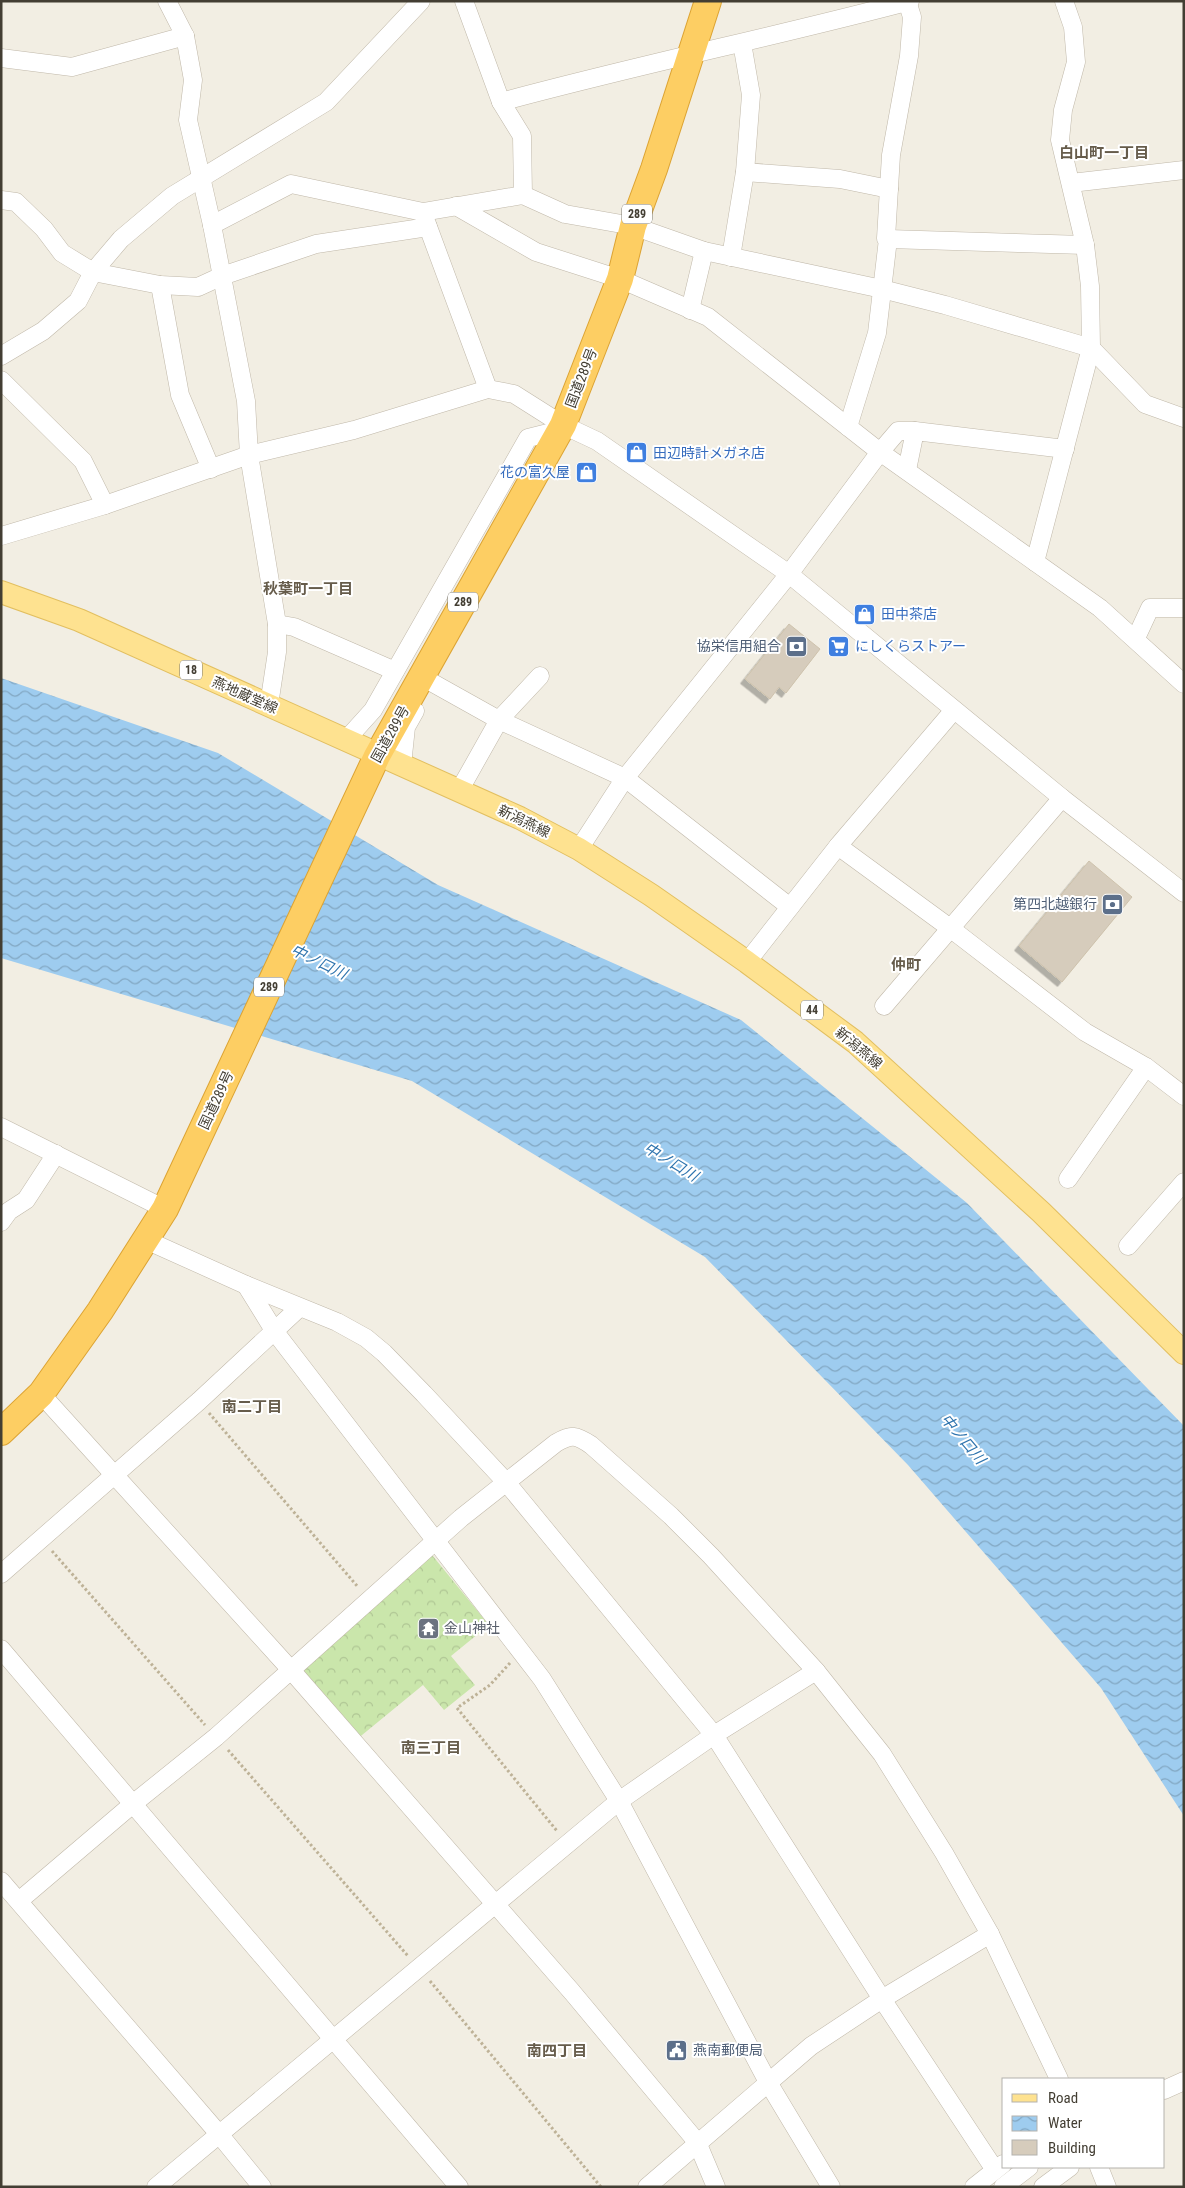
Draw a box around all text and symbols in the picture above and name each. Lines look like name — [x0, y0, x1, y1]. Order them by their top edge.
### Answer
district label: 白山町一丁目 — [1059, 144, 1149, 162]
road number: 289 — [622, 204, 652, 223]
street label: 国道289号 — [562, 346, 600, 410]
shop icon: 田辺時計メガネ店 — [625, 441, 649, 465]
place label: 田辺時計メガネ店 — [653, 445, 765, 461]
shop icon: 花の富久屋 — [574, 460, 598, 484]
place label: 花の富久屋 — [500, 464, 570, 480]
district label: 秋葉町一丁目 — [263, 580, 353, 598]
road number: 289 — [448, 592, 478, 612]
shop icon: 田中茶店 — [853, 602, 877, 626]
place label: 田中茶店 — [881, 606, 937, 622]
bank icon: 協栄信用組合 — [785, 634, 809, 658]
supermarket icon: にしくらストアー — [827, 634, 851, 658]
place label: 協栄信用組合 — [697, 638, 781, 654]
place label: にしくらストアー — [855, 638, 966, 654]
road number: 18 — [180, 660, 202, 680]
street label: 燕地蔵堂線 — [210, 673, 280, 717]
street label: 国道289号 — [368, 703, 412, 765]
street label: 新潟燕線 — [495, 802, 553, 840]
bank icon: 第四北越銀行 — [1101, 892, 1125, 916]
place label: 第四北越銀行 — [1013, 896, 1097, 912]
water label: 中ノ口川 — [288, 941, 352, 984]
district label: 仲町 — [891, 956, 921, 974]
road number: 289 — [254, 978, 284, 996]
road number: 44 — [801, 1000, 823, 1020]
street label: 新潟燕線 — [832, 1024, 886, 1072]
street label: 国道289号 — [195, 1068, 237, 1132]
water label: 中ノ口川 — [641, 1139, 703, 1186]
district label: 南二丁目 — [222, 1398, 282, 1416]
water label: 中ノ口川 — [937, 1410, 990, 1469]
temple icon: 金山神社 — [416, 1616, 440, 1640]
place label: 金山神社 — [444, 1620, 500, 1636]
district label: 南三丁目 — [401, 1739, 461, 1757]
public building icon: 燕南郵便局 — [665, 2038, 689, 2062]
district label: 南四丁目 — [527, 2042, 587, 2060]
place label: 燕南郵便局 — [693, 2042, 763, 2058]
legend — [1002, 2078, 1165, 2168]
text: Road — [1048, 2089, 1078, 2107]
text: Water — [1048, 2114, 1083, 2132]
text: Building — [1048, 2139, 1096, 2157]

